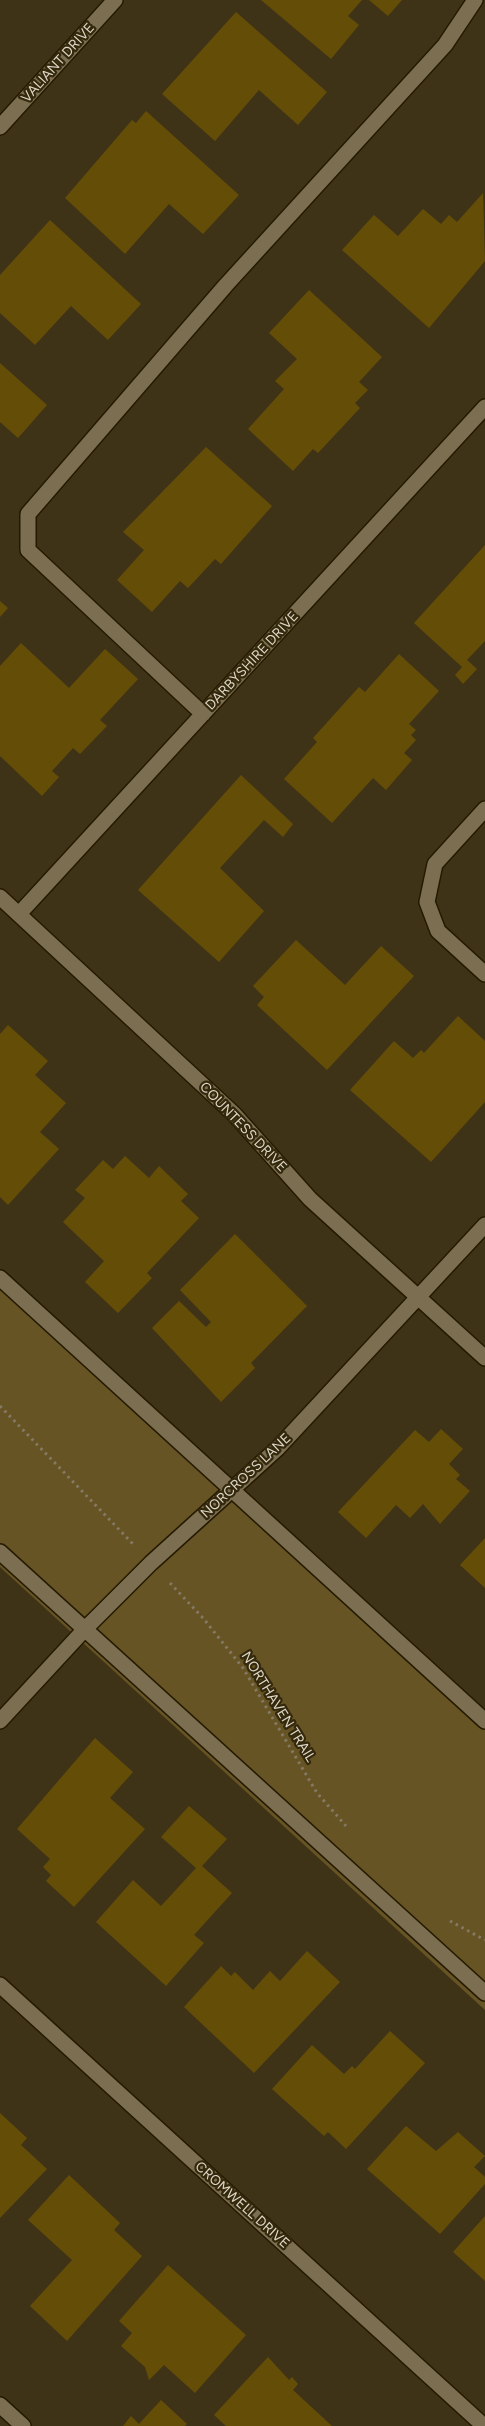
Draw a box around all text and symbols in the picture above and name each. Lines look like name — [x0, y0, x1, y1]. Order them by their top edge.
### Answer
street label: VALIANT DRIVE — [18, 20, 98, 106]
street label: DARBYSHIRE DRIVE — [202, 608, 302, 714]
street label: COUNTESS DRIVE — [196, 1079, 290, 1175]
street label: NORCROSS LANE — [198, 1430, 294, 1522]
street label: NORTHAVEN TRAIL — [237, 1649, 319, 1765]
street label: CROMWELL DRIVE — [191, 2158, 293, 2252]

